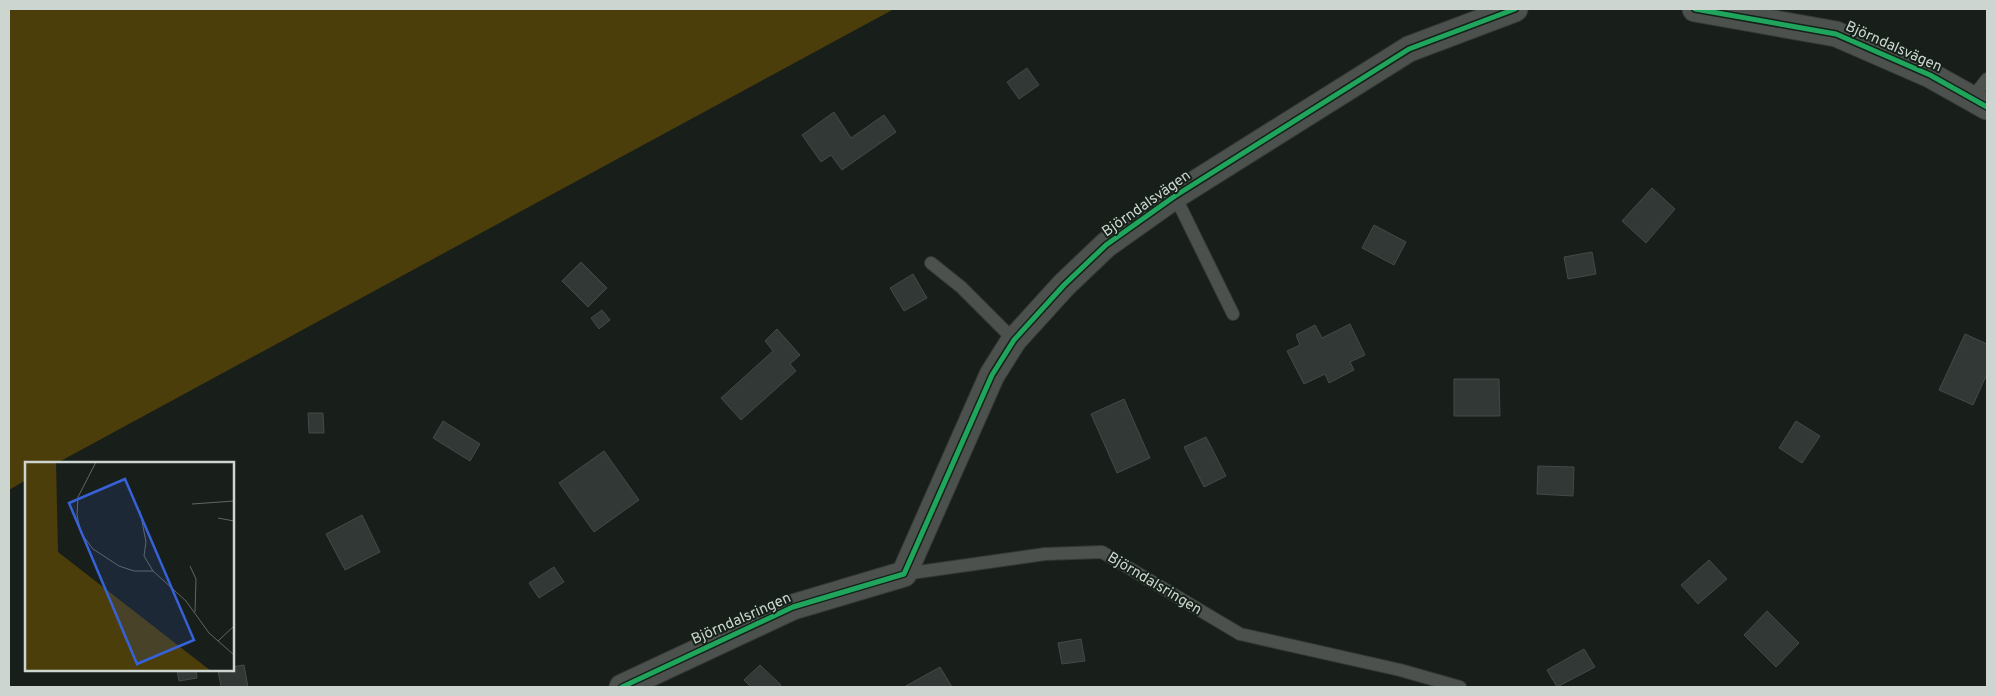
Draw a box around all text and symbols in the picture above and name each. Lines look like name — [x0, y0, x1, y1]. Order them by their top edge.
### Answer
street label: Björndalsvägen — [1842, 18, 1945, 77]
street label: Björndalsvägen — [1099, 167, 1195, 242]
inset map — [25, 462, 234, 671]
street label: Björndalsringen — [1103, 549, 1205, 620]
street label: Björndalsringen — [689, 589, 794, 650]

